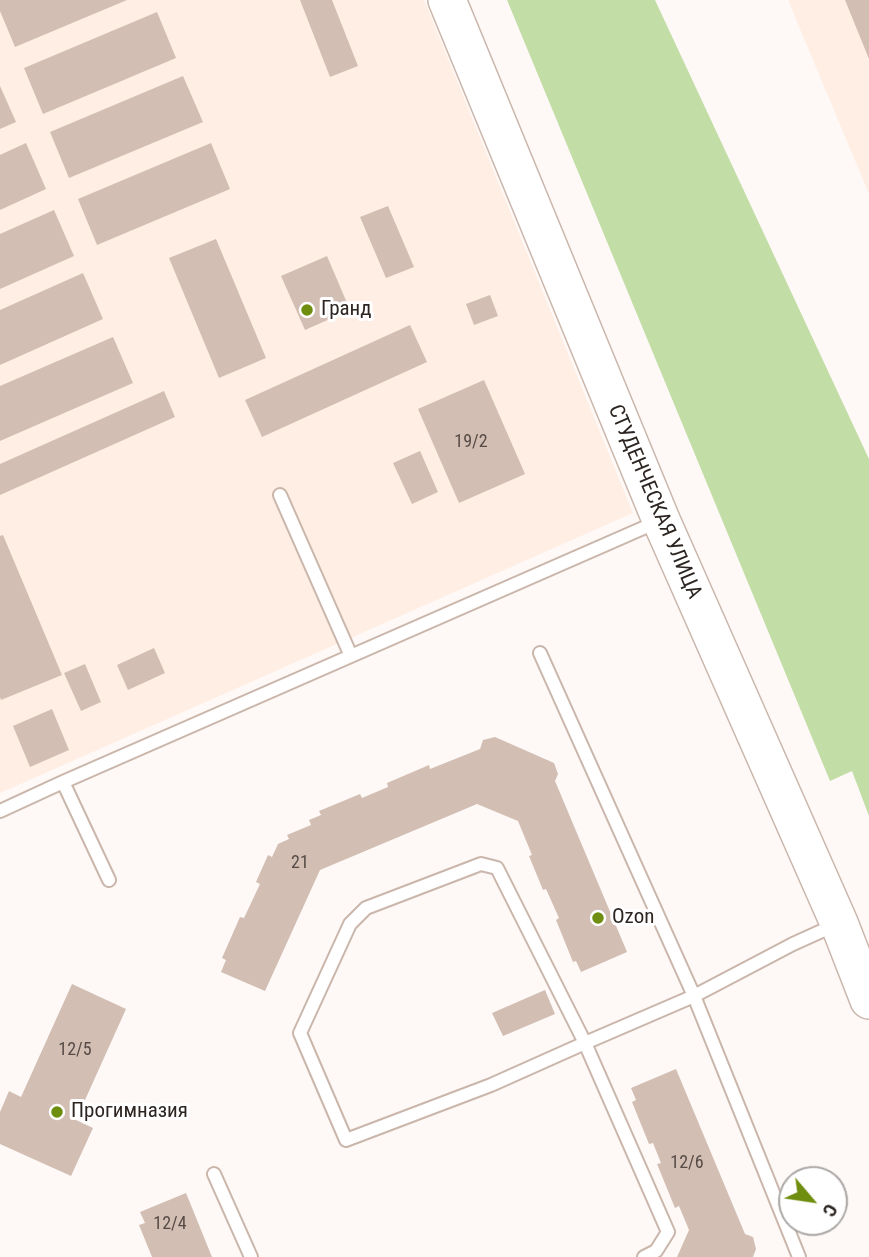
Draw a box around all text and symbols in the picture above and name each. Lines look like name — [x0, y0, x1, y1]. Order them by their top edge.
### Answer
place label: Гранд — [321, 297, 372, 323]
marker: Гранд — [299, 302, 315, 318]
street label: СТУДЕНЧЕСКАЯ УЛИЦА — [602, 401, 706, 603]
house number: 19/2 — [454, 431, 488, 453]
house number: 21 — [291, 852, 309, 874]
place label: Ozon — [612, 905, 654, 931]
marker: Ozon — [590, 910, 606, 926]
house number: 12/5 — [58, 1039, 92, 1061]
place label: Прогимназия — [71, 1099, 188, 1125]
marker: Прогимназия — [49, 1104, 65, 1120]
house number: 12/6 — [670, 1152, 704, 1174]
north arrow — [778, 1166, 848, 1236]
text: С — [817, 1200, 843, 1221]
house number: 12/4 — [153, 1213, 187, 1235]

